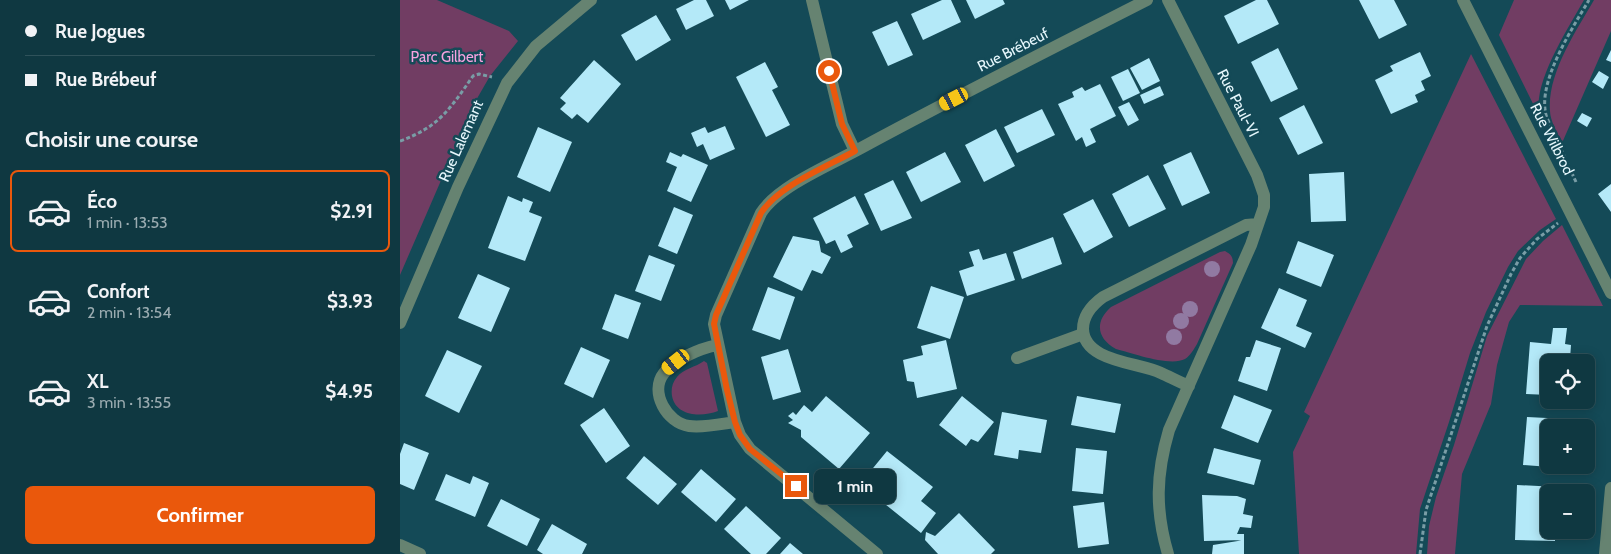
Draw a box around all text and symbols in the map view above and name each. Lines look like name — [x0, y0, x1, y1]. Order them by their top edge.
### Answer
text: Rue Jogues — [55, 20, 145, 43]
street label: Rue Brébeuf — [974, 24, 1052, 76]
park label: Parc Gilbert — [411, 48, 483, 66]
route start — [818, 60, 840, 82]
street label: Rue Paul-VI — [1213, 66, 1263, 140]
text: Rue Brébeuf — [55, 68, 156, 91]
car — [937, 86, 970, 112]
street label: Rue Lalemant — [435, 97, 487, 185]
street label: Rue Wilbrod — [1526, 100, 1578, 178]
text: Choisir une course — [25, 126, 198, 153]
icon: car — [27, 189, 72, 234]
text: Éco — [87, 190, 117, 213]
text: $2.91 — [330, 200, 373, 223]
text: 1 min · 13:53 — [87, 213, 168, 232]
icon: car — [27, 279, 72, 324]
text: Confort — [87, 280, 150, 303]
text: $3.93 — [327, 290, 373, 313]
text: 2 min · 13:54 — [87, 303, 171, 322]
car — [659, 347, 692, 377]
map controls — [1540, 354, 1595, 539]
button: locate — [1540, 354, 1595, 409]
icon: car — [27, 369, 72, 414]
text: XL — [87, 370, 108, 393]
text: $4.95 — [325, 380, 373, 403]
text: 3 min · 13:55 — [87, 393, 171, 412]
button: + — [1540, 419, 1595, 474]
callout: 1 min — [814, 468, 896, 504]
route end — [785, 475, 807, 497]
text: 1 min — [837, 477, 873, 496]
button: − — [1540, 484, 1595, 539]
button: Confirmer — [25, 486, 375, 544]

